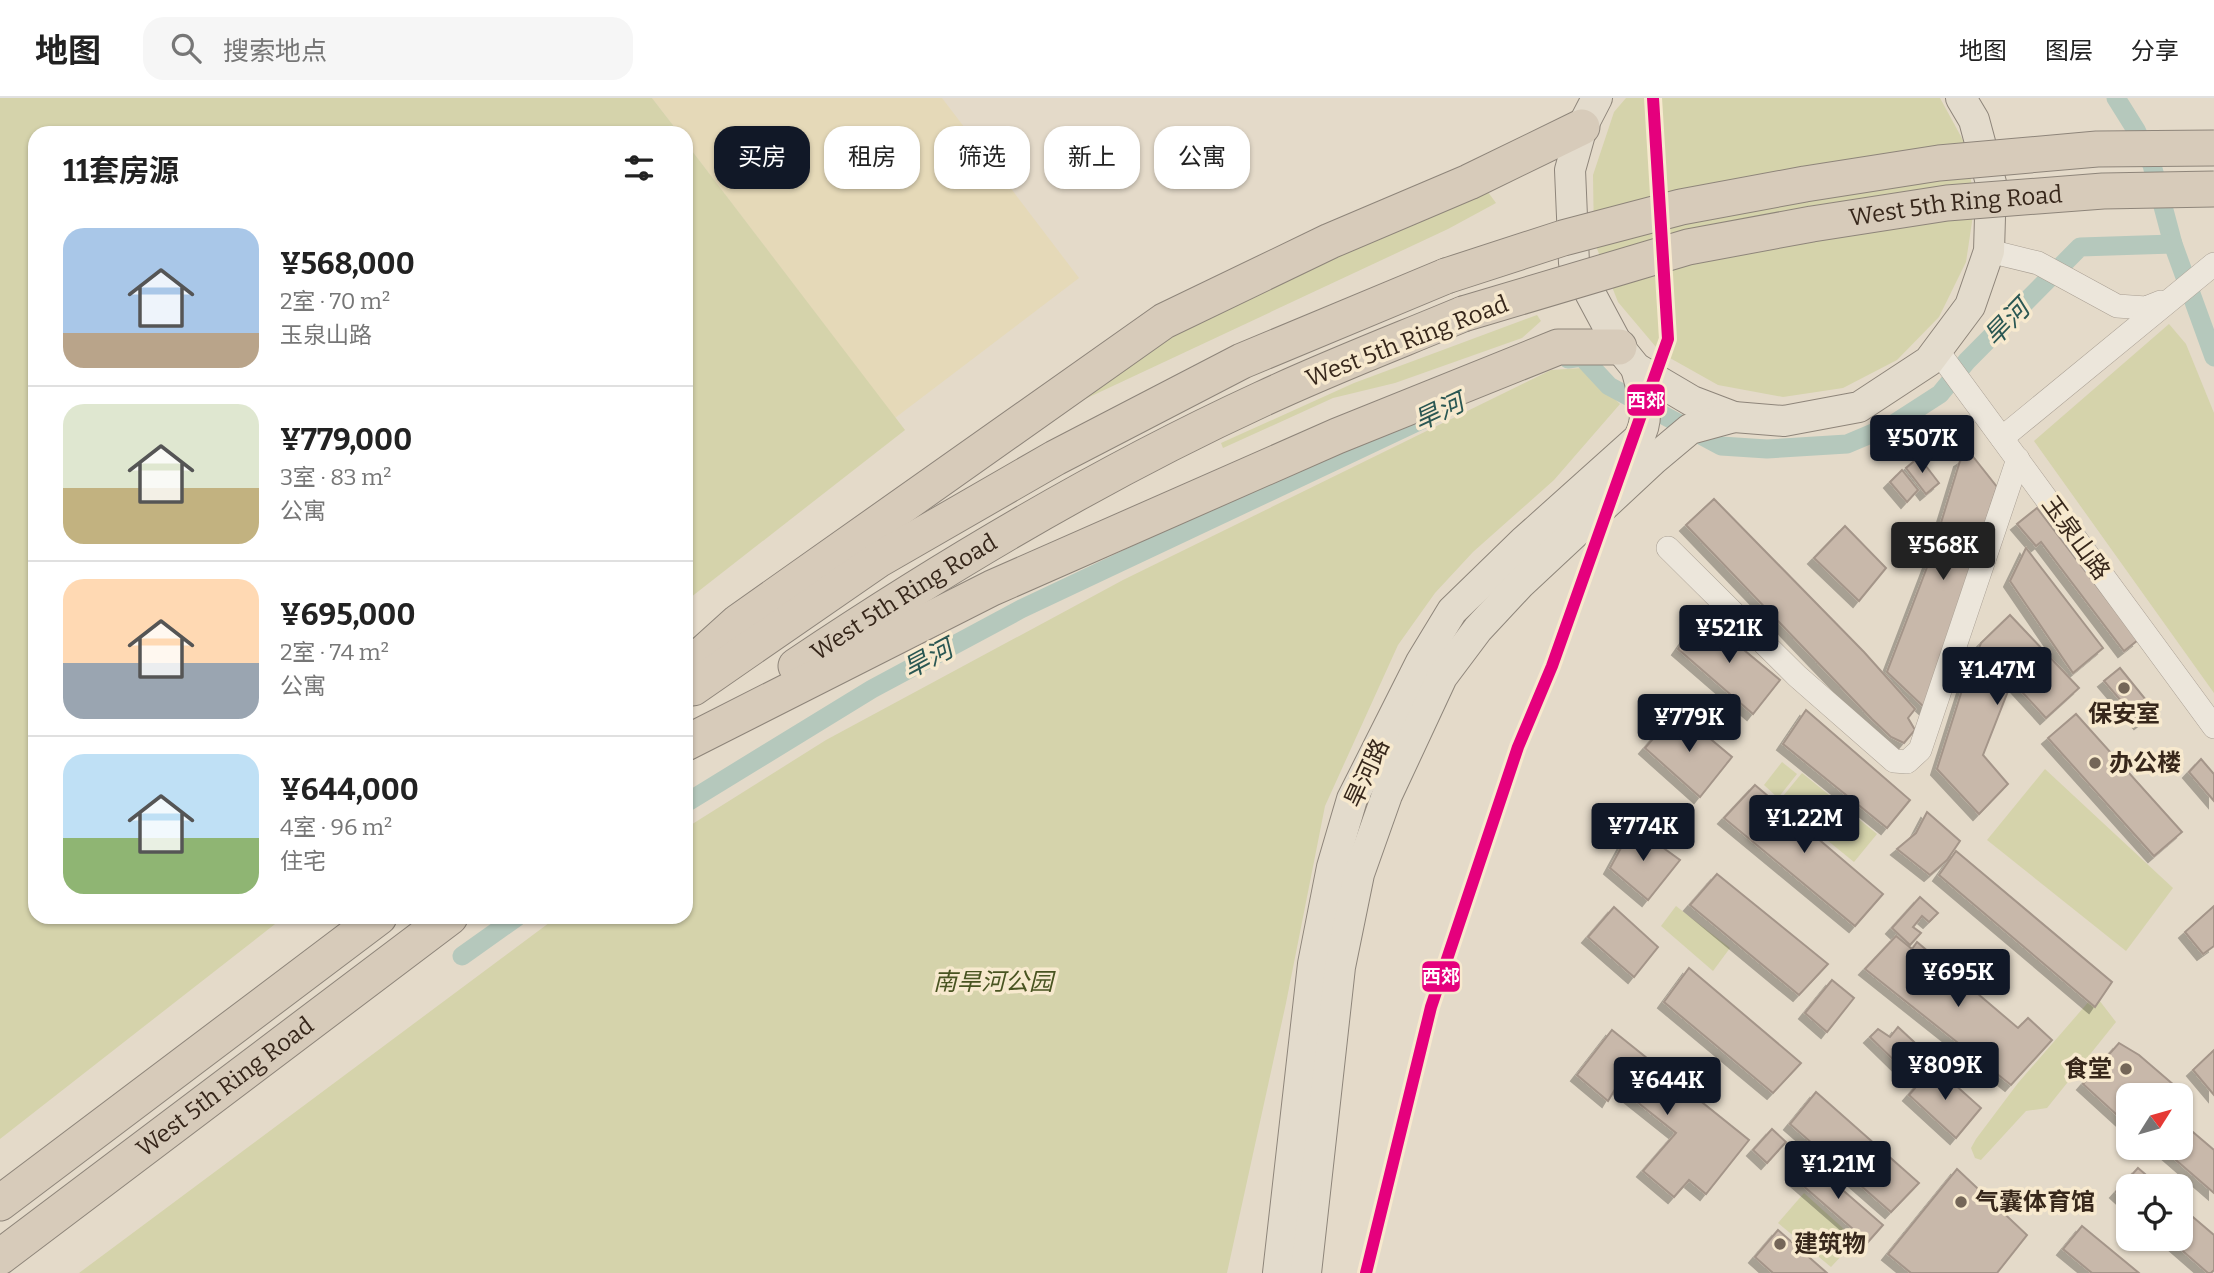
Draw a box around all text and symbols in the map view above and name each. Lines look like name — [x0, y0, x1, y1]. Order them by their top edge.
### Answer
search box — [143, 17, 633, 80]
icon: search — [167, 29, 205, 67]
text: 地图 — [35, 31, 101, 71]
text: 搜索地点 — [223, 36, 327, 67]
text: 地图 — [1959, 37, 2007, 65]
text: 图层 — [2045, 37, 2093, 65]
text: 分享 — [2131, 37, 2179, 65]
chip: 买房 — [714, 126, 810, 189]
chip: 租房 — [824, 126, 920, 189]
chip: 筛选 — [934, 126, 1030, 189]
chip: 新上 — [1044, 126, 1140, 189]
chip: 公寓 — [1154, 126, 1250, 189]
icon: filters — [620, 149, 658, 187]
text: 11套房源 — [63, 153, 179, 189]
street label: West 5th Ring Road — [1847, 180, 2064, 232]
text: ¥568,000 — [280, 246, 415, 282]
icon: home — [119, 256, 203, 340]
text: 2室 · 70 m² — [280, 287, 390, 315]
street label: West 5th Ring Road — [1302, 290, 1512, 392]
water label: 旱河 — [1978, 290, 2040, 352]
text: 玉泉山路 — [280, 321, 372, 349]
line badge: 西郊 — [1626, 383, 1666, 417]
water label: 旱河 — [1409, 385, 1474, 437]
text: 西郊 — [1627, 389, 1665, 412]
pin: ¥507K — [1873, 416, 1971, 475]
text: ¥779,000 — [280, 422, 412, 458]
text: ¥507K — [1886, 424, 1958, 452]
icon: home — [119, 432, 203, 516]
text: 3室 · 83 m² — [280, 463, 391, 491]
street label: 玉泉山路 — [2036, 491, 2116, 585]
text: 公寓 — [280, 497, 326, 525]
pin: ¥568K — [1894, 522, 1992, 582]
street label: West 5th Ring Road — [806, 528, 1002, 666]
text: ¥568K — [1907, 531, 1979, 559]
text: ¥695,000 — [280, 597, 415, 633]
pin: ¥521K — [1680, 606, 1778, 665]
icon: home — [119, 607, 203, 691]
text: ¥521K — [1695, 614, 1763, 642]
water label: 旱河 — [898, 631, 963, 685]
text: 2室 · 74 m² — [280, 638, 389, 666]
pin: ¥1.47M — [1940, 648, 2054, 707]
text: ¥1.47M — [1958, 656, 2036, 684]
text: 公寓 — [280, 672, 326, 700]
marker: 保安室 — [2116, 680, 2132, 696]
pin: ¥779K — [1640, 694, 1738, 754]
place label: 保安室 — [2088, 700, 2160, 728]
text: ¥779K — [1654, 703, 1724, 731]
street label: 旱河路 — [1339, 734, 1395, 812]
place label: 办公楼 — [2109, 749, 2181, 777]
marker: 办公楼 — [2087, 755, 2103, 771]
text: ¥644,000 — [280, 772, 419, 808]
icon: home — [119, 782, 203, 866]
pin: ¥1.22M — [1747, 796, 1861, 855]
pin: ¥774K — [1594, 804, 1692, 863]
text: ¥1.22M — [1765, 804, 1843, 832]
text: ¥774K — [1608, 812, 1678, 840]
text: 4室 · 96 m² — [280, 813, 392, 841]
text: 住宅 — [280, 847, 326, 875]
pin: ¥695K — [1909, 950, 2007, 1009]
text: ¥695K — [1922, 958, 1994, 986]
line badge: 西郊 — [1421, 960, 1461, 993]
text: 西郊 — [1422, 965, 1460, 988]
park label: 南旱河公园 — [933, 968, 1056, 996]
street label: West 5th Ring Road — [131, 1011, 319, 1163]
pin: ¥809K — [1896, 1042, 1994, 1102]
text: ¥809K — [1908, 1051, 1982, 1079]
place label: 食堂 — [2064, 1055, 2112, 1083]
pin: ¥644K — [1618, 1058, 1716, 1117]
marker: 食堂 — [2118, 1061, 2134, 1077]
text: ¥644K — [1630, 1066, 1704, 1094]
north arrow — [2116, 1083, 2193, 1160]
map controls — [2116, 1083, 2193, 1251]
pin: ¥1.21M — [1781, 1142, 1895, 1201]
text: ¥1.21M — [1801, 1150, 1875, 1178]
button: locate — [2116, 1174, 2193, 1251]
place label: 气囊体育馆 — [1975, 1188, 2095, 1216]
marker: 气囊体育馆 — [1953, 1194, 1969, 1210]
place label: 建筑物 — [1794, 1230, 1866, 1258]
marker: 建筑物 — [1772, 1236, 1788, 1252]

